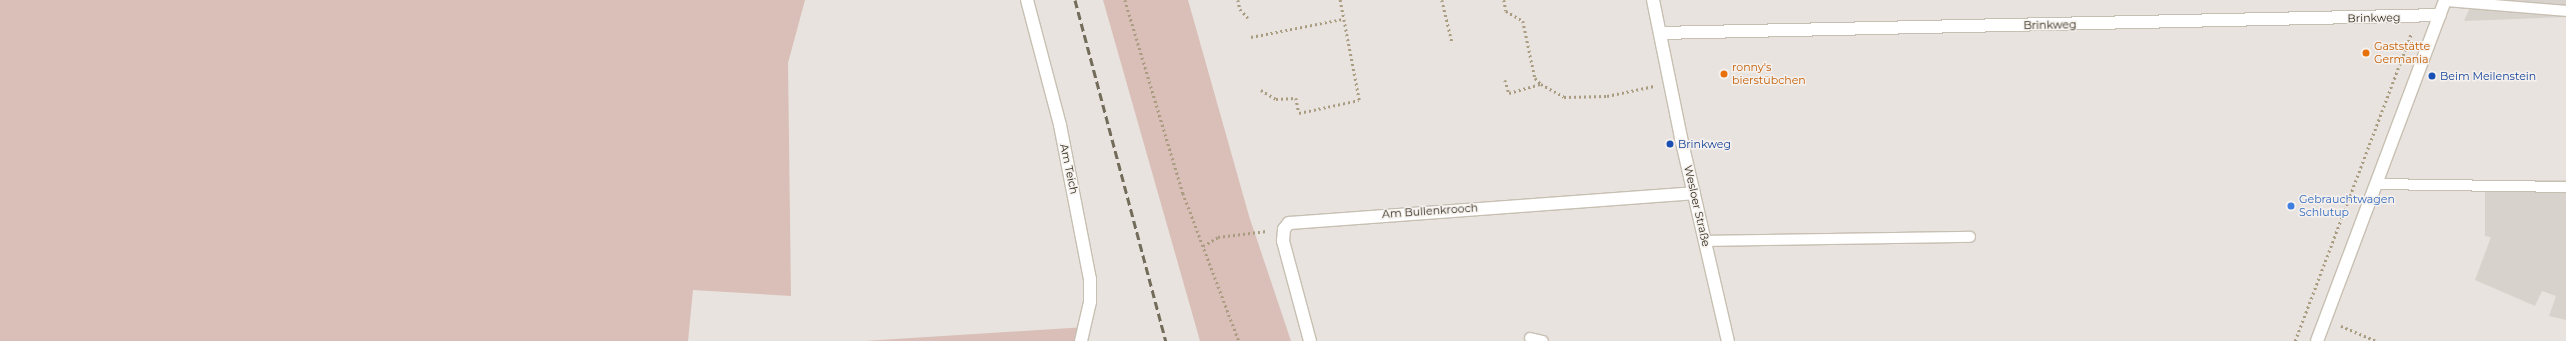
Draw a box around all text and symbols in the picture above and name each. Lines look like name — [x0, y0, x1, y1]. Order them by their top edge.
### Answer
street label: Brinkweg — [2347, 11, 2401, 25]
street label: Brinkweg — [2023, 18, 2077, 32]
place label: Gaststätte Germania — [2374, 40, 2430, 66]
marker: Gaststätte Germania — [2361, 48, 2371, 58]
place label: ronny's bierstübchen — [1732, 61, 1806, 87]
marker: ronny's bierstübchen — [1719, 69, 1729, 79]
place label: Beim Meilenstein — [2440, 69, 2536, 83]
marker: Beim Meilenstein — [2427, 71, 2437, 81]
place label: Brinkweg — [1678, 137, 1731, 151]
marker: Brinkweg — [1665, 139, 1675, 149]
street label: Am Teich — [1057, 143, 1081, 195]
street label: Wesloer Straße — [1681, 164, 1713, 248]
place label: Gebrauchtwagen Schlutup — [2299, 193, 2395, 219]
street label: Am Bullenkrooch — [1382, 201, 1478, 221]
marker: Gebrauchtwagen Schlutup — [2286, 201, 2296, 211]

